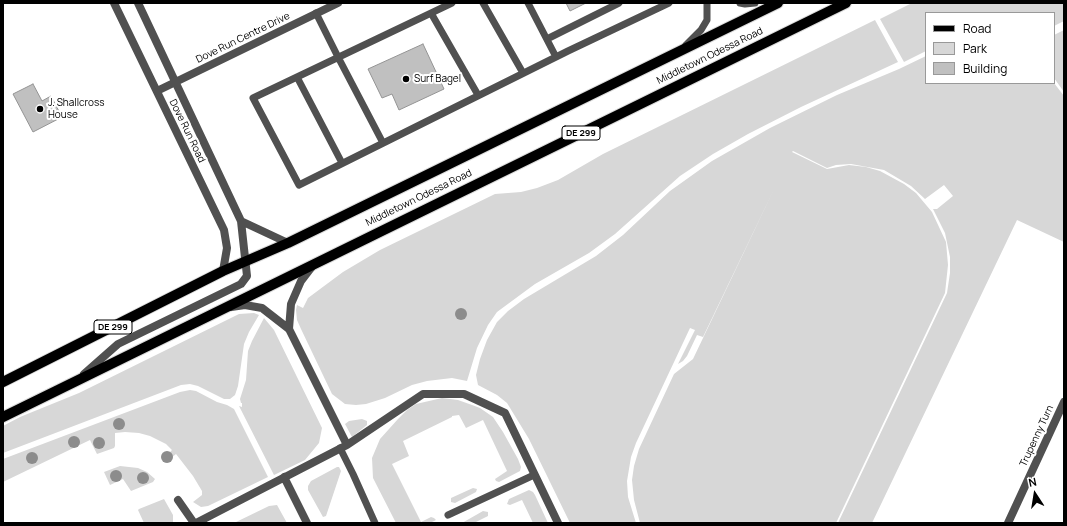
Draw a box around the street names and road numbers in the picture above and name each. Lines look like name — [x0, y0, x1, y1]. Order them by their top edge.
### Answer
street label: Dove Run Centre Drive — [194, 10, 292, 66]
street label: Middletown Odessa Road — [655, 25, 765, 87]
street label: Dove Run Road — [166, 97, 208, 165]
road number: DE 299 — [562, 126, 600, 140]
street label: Middletown Odessa Road — [364, 167, 474, 229]
road number: DE 299 — [94, 320, 132, 334]
street label: Trupenny Turn — [1018, 403, 1056, 469]

